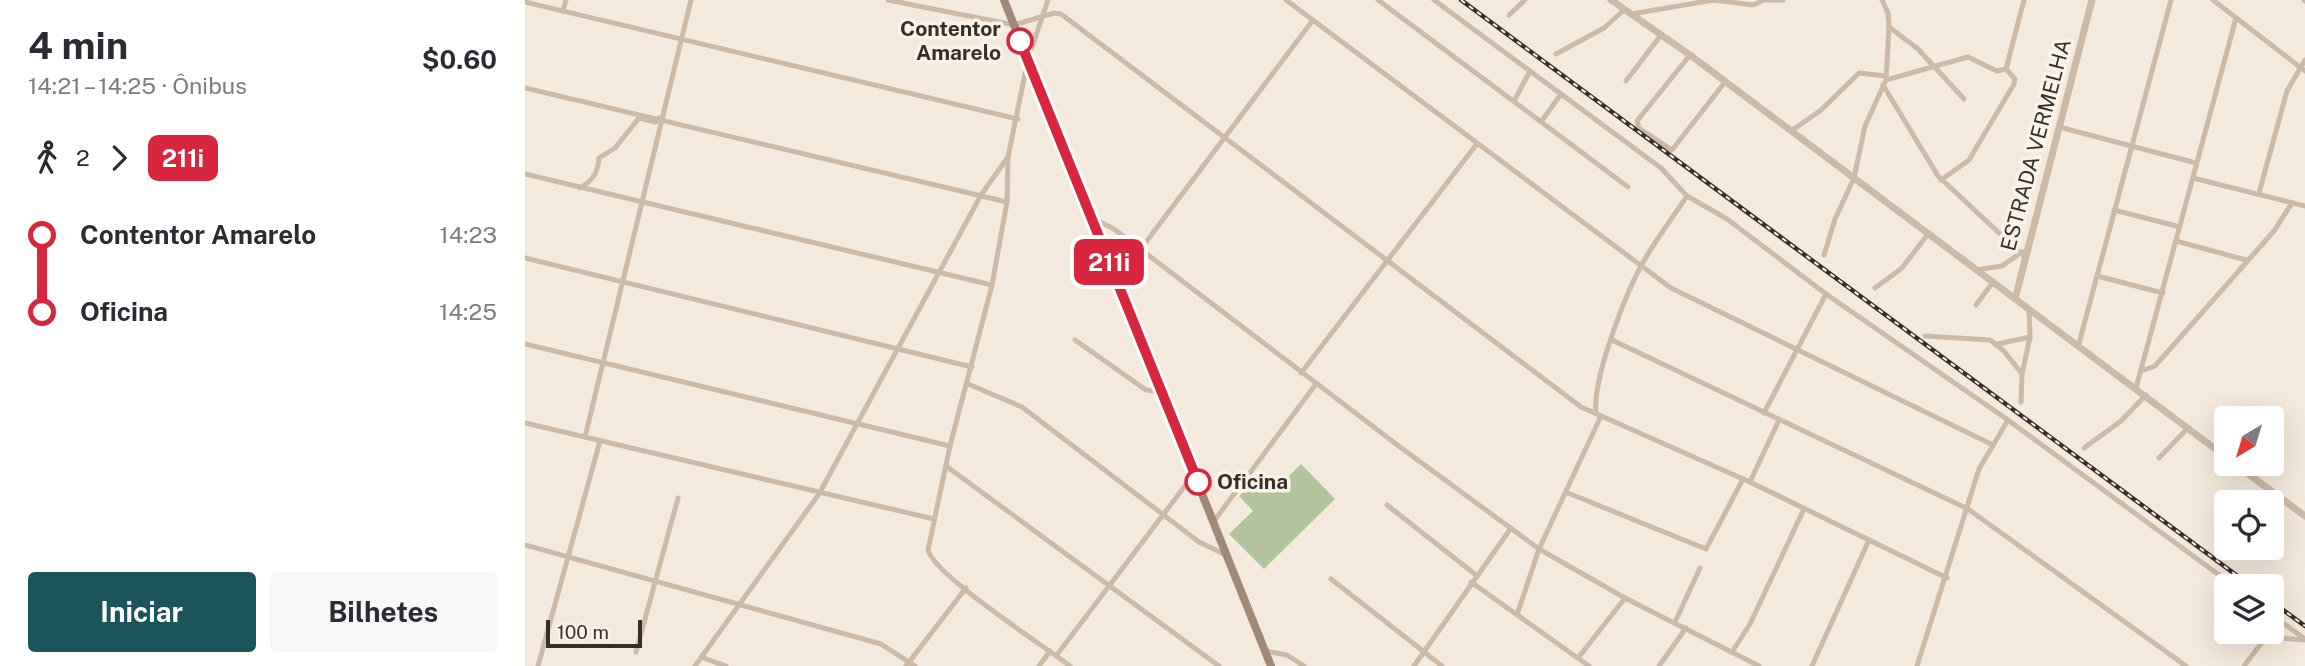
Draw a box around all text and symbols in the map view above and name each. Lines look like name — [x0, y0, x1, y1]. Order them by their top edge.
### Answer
place label: Contentor Amarelo — [900, 16, 1001, 65]
text: 4 min — [28, 23, 128, 68]
marker: Contentor Amarelo — [1007, 28, 1033, 54]
street label: ESTRADA VERMELHA — [1995, 36, 2076, 254]
text: $0.60 — [422, 44, 497, 75]
text: 14:21 – 14:25 · Ônibus — [28, 72, 247, 99]
icon: walk — [28, 139, 66, 177]
icon: forward — [100, 139, 138, 177]
text: 2 — [76, 144, 90, 171]
text: 211i — [162, 144, 204, 172]
text: Contentor Amarelo — [80, 219, 316, 250]
text: 14:23 — [439, 221, 497, 248]
line badge: 211i — [1060, 239, 1158, 285]
text: 211i — [1088, 248, 1130, 276]
text: Oficina — [80, 296, 168, 327]
text: 14:25 — [439, 298, 497, 325]
north arrow — [2214, 406, 2284, 476]
map controls — [2214, 406, 2284, 644]
marker: Oficina — [1185, 469, 1211, 495]
place label: Oficina — [1217, 469, 1288, 494]
button: locate — [2214, 490, 2284, 560]
button: Iniciar — [28, 572, 256, 652]
button: Bilhetes — [270, 572, 497, 652]
button: layers — [2214, 574, 2284, 644]
scale bar — [546, 617, 642, 649]
text: 100 m — [557, 621, 609, 643]

